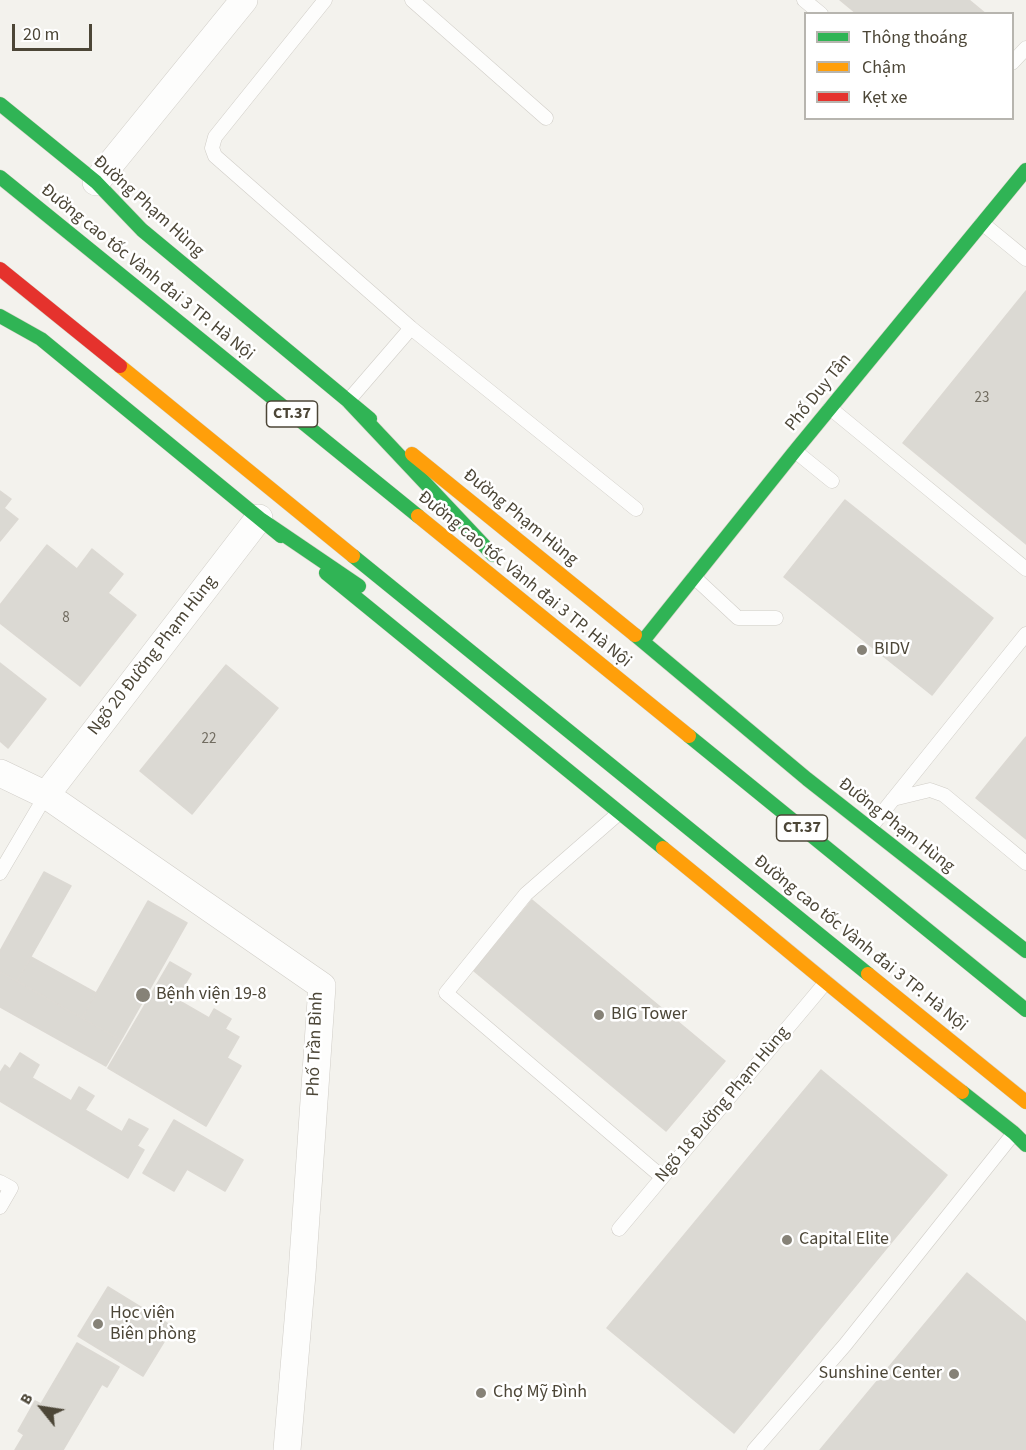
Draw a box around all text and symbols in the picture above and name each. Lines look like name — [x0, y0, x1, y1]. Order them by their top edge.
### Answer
scale bar — [15, 12, 94, 50]
legend — [804, 12, 1014, 120]
text: 20 m — [23, 22, 59, 47]
text: Thông thoáng — [862, 25, 967, 50]
text: Chậm — [862, 55, 906, 80]
text: Kẹt xe — [862, 85, 907, 110]
street label: Đường Phạm Hùng — [88, 152, 208, 262]
street label: Đường cao tốc Vành đai 3 TP. Hà Nội — [36, 180, 258, 366]
street label: Phố Duy Tân — [781, 350, 857, 436]
house number: 23 — [975, 390, 989, 408]
road number: CT.37 — [266, 401, 318, 427]
street label: Đường Phạm Hùng — [458, 465, 582, 571]
street label: Đường cao tốc Vành đai 3 TP. Hà Nội — [413, 487, 635, 673]
street label: Ngõ 20 Đường Phạm Hùng — [84, 572, 222, 740]
house number: 8 — [62, 610, 70, 628]
place label: BIDV — [874, 639, 909, 661]
marker: BIDV — [855, 643, 869, 657]
house number: 22 — [202, 731, 216, 749]
street label: Đường Phạm Hùng — [834, 774, 958, 878]
road number: CT.37 — [776, 815, 828, 841]
street label: Đường cao tốc Vành đai 3 TP. Hà Nội — [749, 851, 971, 1037]
place label: Bệnh viện 19-8 — [156, 984, 266, 1006]
marker: Bệnh viện 19-8 — [134, 986, 152, 1004]
street label: Phố Trần Bình — [303, 991, 329, 1097]
place label: BIG Tower — [611, 1004, 687, 1026]
marker: BIG Tower — [592, 1008, 606, 1022]
street label: Ngõ 18 Đường Phạm Hùng — [651, 1023, 795, 1187]
place label: Capital Elite — [799, 1229, 889, 1251]
marker: Capital Elite — [780, 1233, 794, 1247]
place label: Học viện Biên phòng — [110, 1303, 196, 1346]
marker: Học viện Biên phòng — [91, 1317, 105, 1331]
place label: Sunshine Center — [819, 1363, 942, 1385]
marker: Sunshine Center — [947, 1367, 961, 1381]
north arrow — [12, 1378, 72, 1438]
place label: Chợ Mỹ Đình — [493, 1382, 587, 1404]
marker: Chợ Mỹ Đình — [474, 1386, 488, 1400]
text: B — [14, 1389, 38, 1409]

